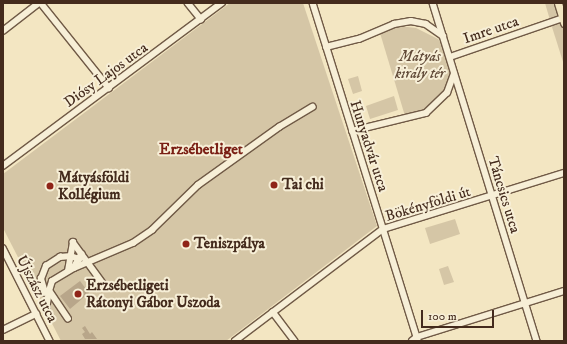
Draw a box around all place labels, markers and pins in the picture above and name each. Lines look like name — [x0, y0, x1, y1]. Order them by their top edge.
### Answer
place label: Mátyásföldi Kollégium — [58, 168, 129, 203]
place label: Tai chi — [282, 176, 324, 194]
marker: Tai chi — [269, 180, 279, 190]
marker: Mátyásföldi Kollégium — [45, 181, 55, 191]
place label: Teniszpálya — [194, 235, 265, 253]
marker: Teniszpálya — [181, 239, 191, 249]
place label: Erzsébetligeti Rátonyi Gábor Uszoda — [86, 276, 220, 311]
marker: Erzsébetligeti Rátonyi Gábor Uszoda — [73, 289, 83, 299]

